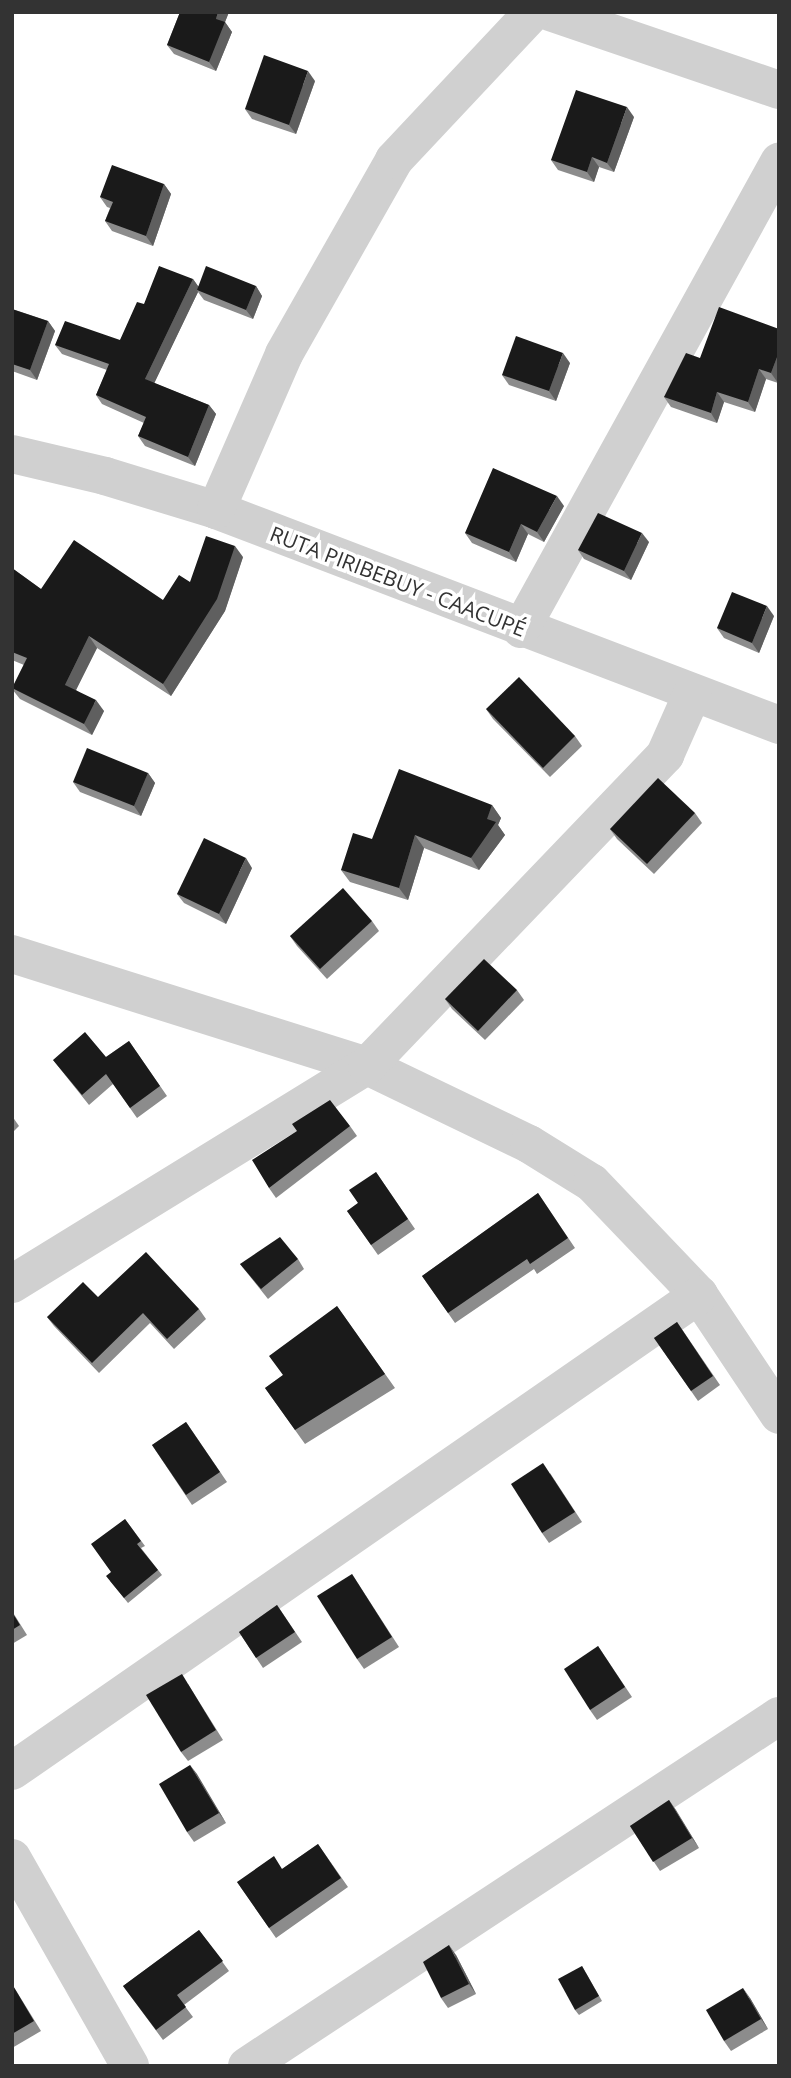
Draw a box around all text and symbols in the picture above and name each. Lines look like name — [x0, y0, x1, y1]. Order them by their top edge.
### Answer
street label: RUTA PIRIBEBUY - CAACUPÉ — [267, 520, 529, 642]

